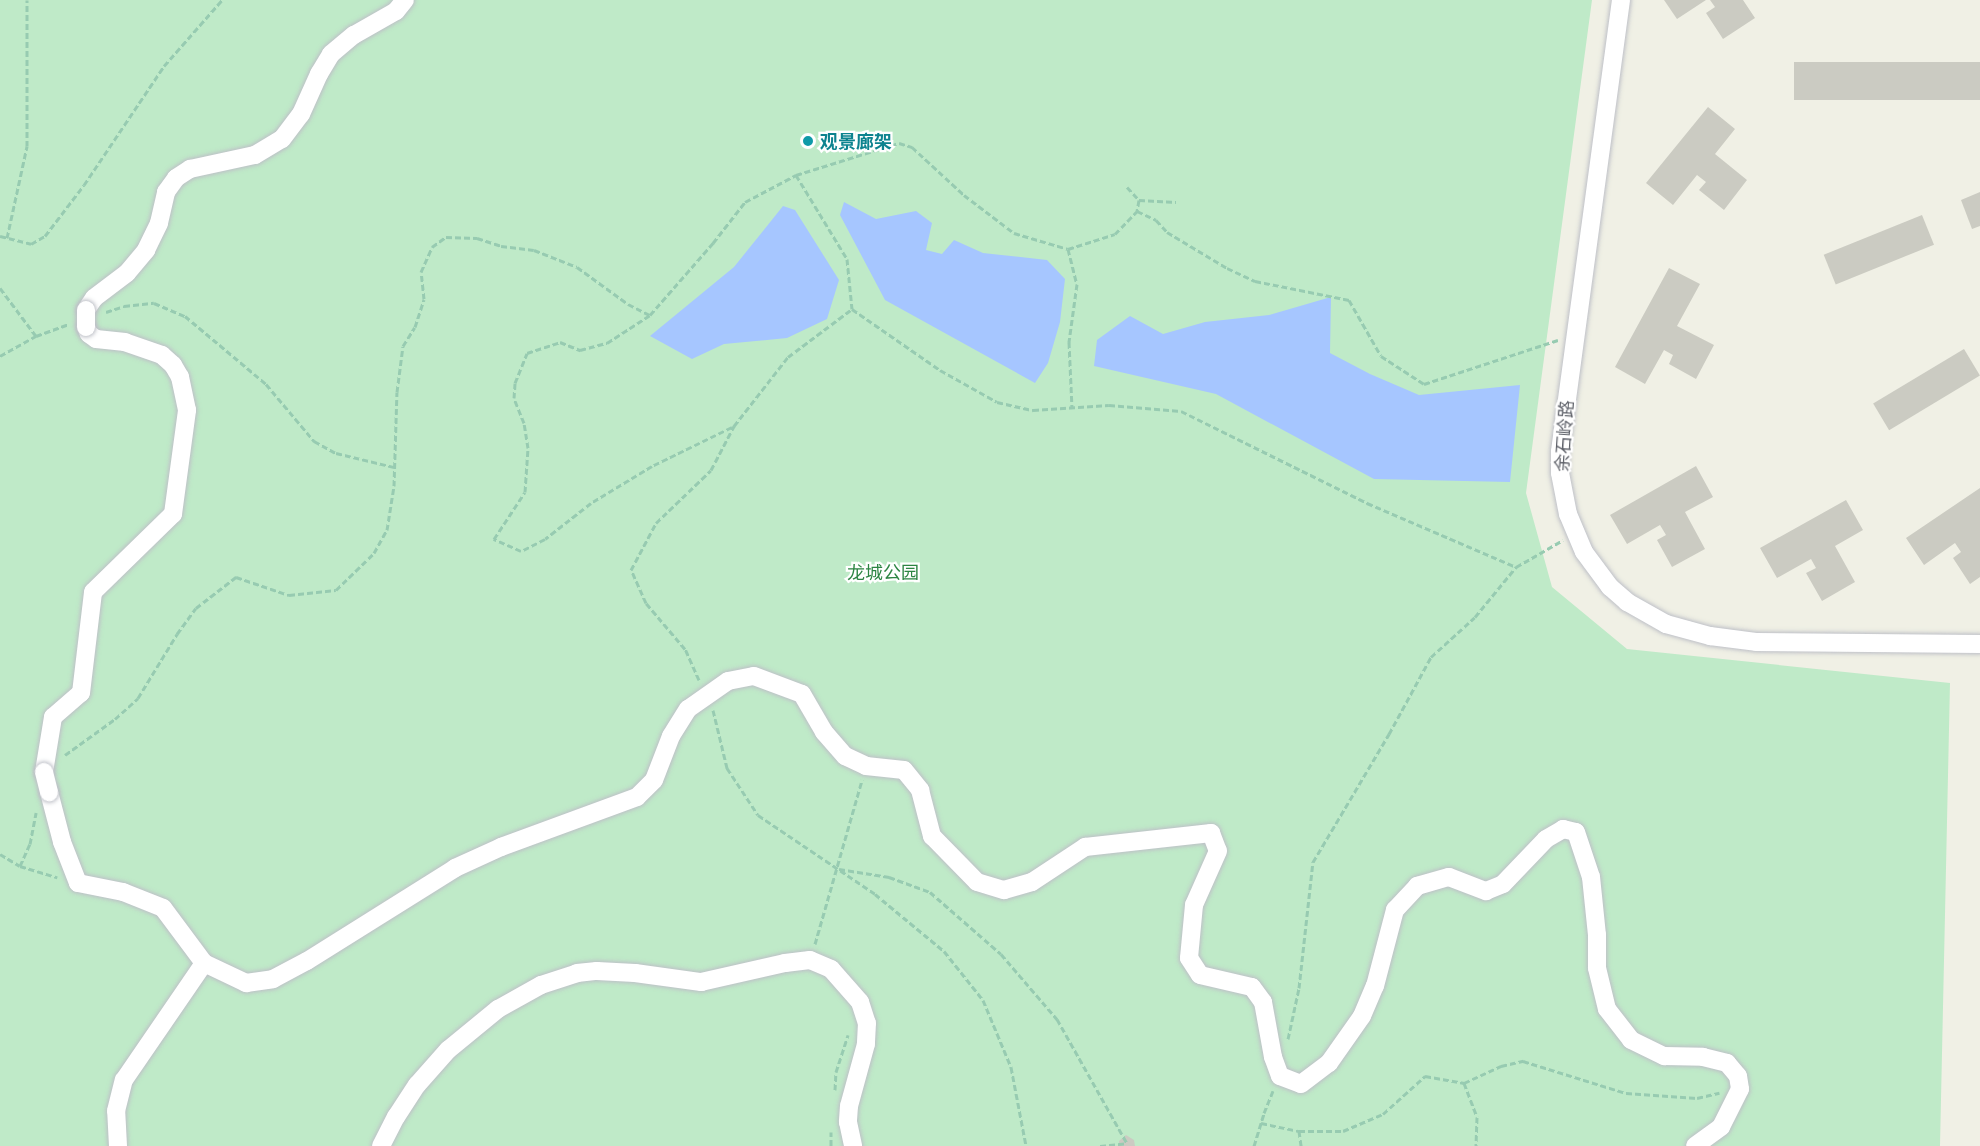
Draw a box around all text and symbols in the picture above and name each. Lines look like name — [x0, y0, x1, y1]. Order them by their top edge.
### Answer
place label: 观景廊架 — [820, 130, 892, 152]
marker: 观景廊架 — [801, 134, 815, 148]
street label: 余石岭路 — [1551, 399, 1577, 473]
park label: 龙城公园 — [847, 561, 919, 583]

